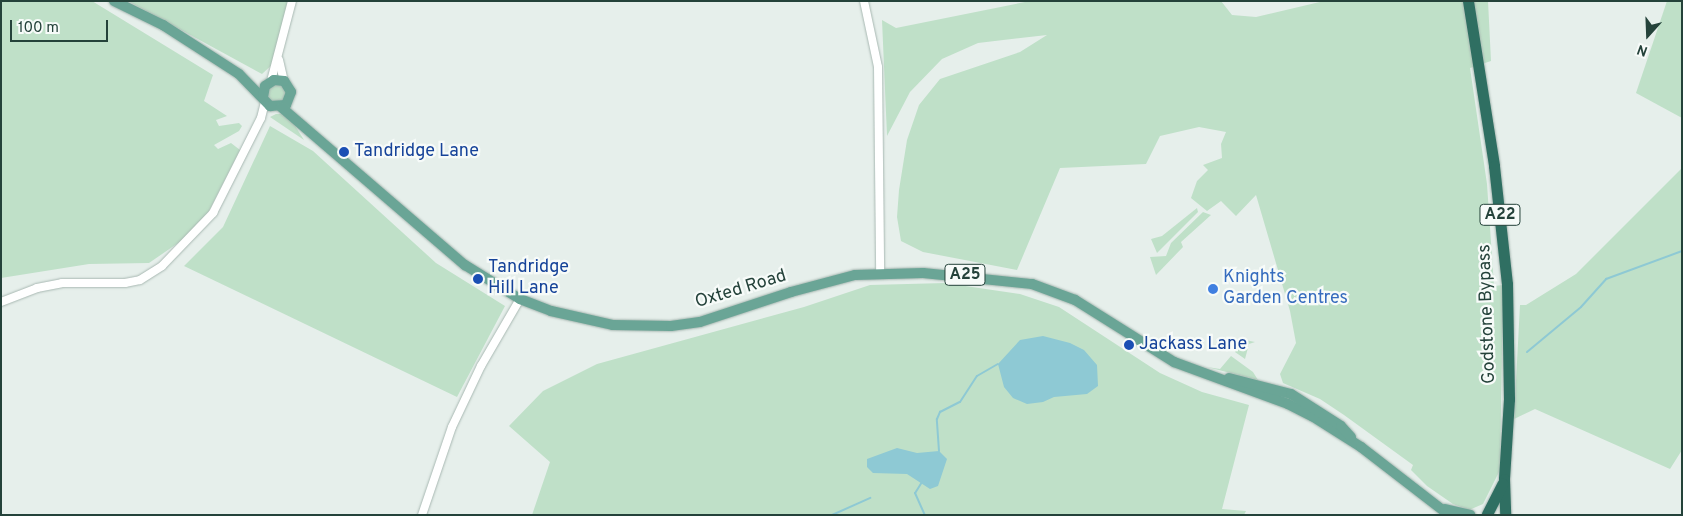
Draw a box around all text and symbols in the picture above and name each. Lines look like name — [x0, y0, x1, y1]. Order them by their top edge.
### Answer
scale bar — [12, 10, 110, 42]
north arrow — [1623, 10, 1673, 60]
text: 100 m — [18, 19, 59, 38]
text: N — [1635, 40, 1650, 59]
place label: Tandridge Lane — [354, 141, 479, 163]
marker: Tandridge Lane — [338, 146, 350, 158]
road number: A22 — [1479, 202, 1521, 228]
street label: Godstone Bypass — [1475, 244, 1501, 384]
place label: Tandridge Hill Lane — [488, 258, 569, 300]
road number: A25 — [944, 262, 986, 288]
street label: Oxted Road — [693, 266, 789, 314]
place label: Knights Garden Centres — [1223, 268, 1348, 310]
marker: Tandridge Hill Lane — [472, 273, 484, 285]
marker: Knights Garden Centres — [1207, 283, 1219, 295]
place label: Jackass Lane — [1139, 334, 1247, 356]
marker: Jackass Lane — [1123, 339, 1135, 351]

